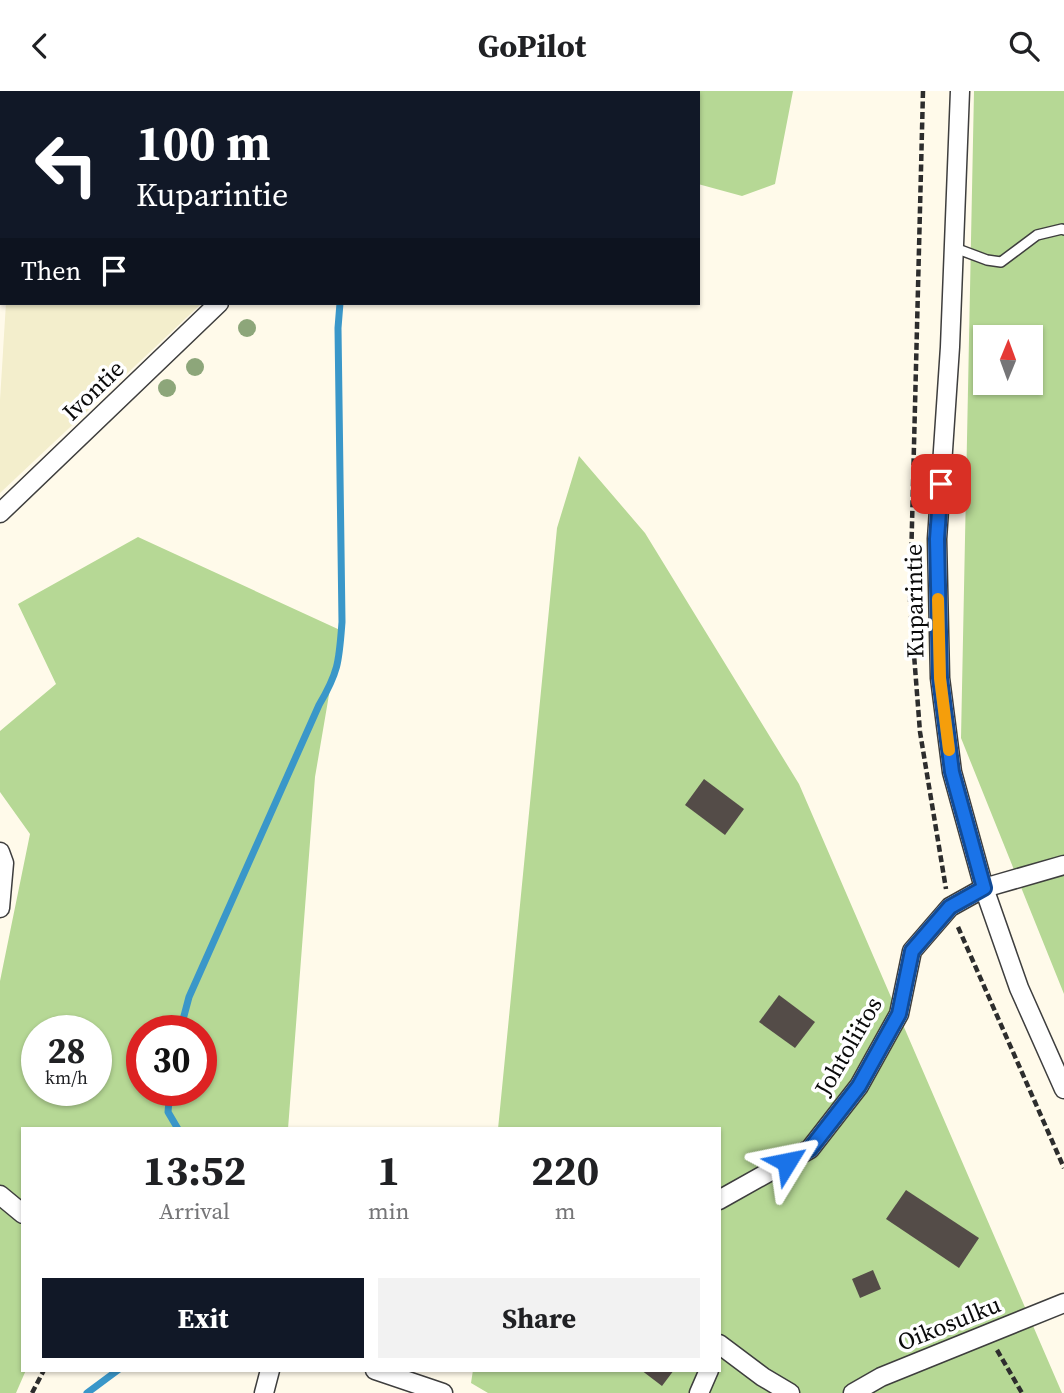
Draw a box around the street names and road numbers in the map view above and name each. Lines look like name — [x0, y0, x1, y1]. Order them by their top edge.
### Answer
street label: Ivontie — [55, 352, 131, 428]
street label: Kuparintie — [897, 544, 931, 658]
street label: Johtoliitos — [806, 990, 890, 1102]
street label: Oikosulku — [892, 1287, 1006, 1359]

